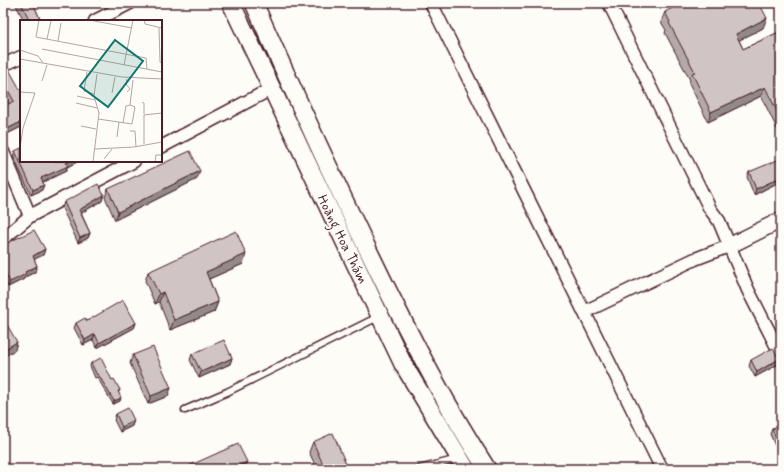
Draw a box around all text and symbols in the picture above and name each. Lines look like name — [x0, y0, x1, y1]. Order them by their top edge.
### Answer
inset map — [20, 20, 162, 162]
street label: Hoàng Hoa Thám — [311, 192, 371, 288]

